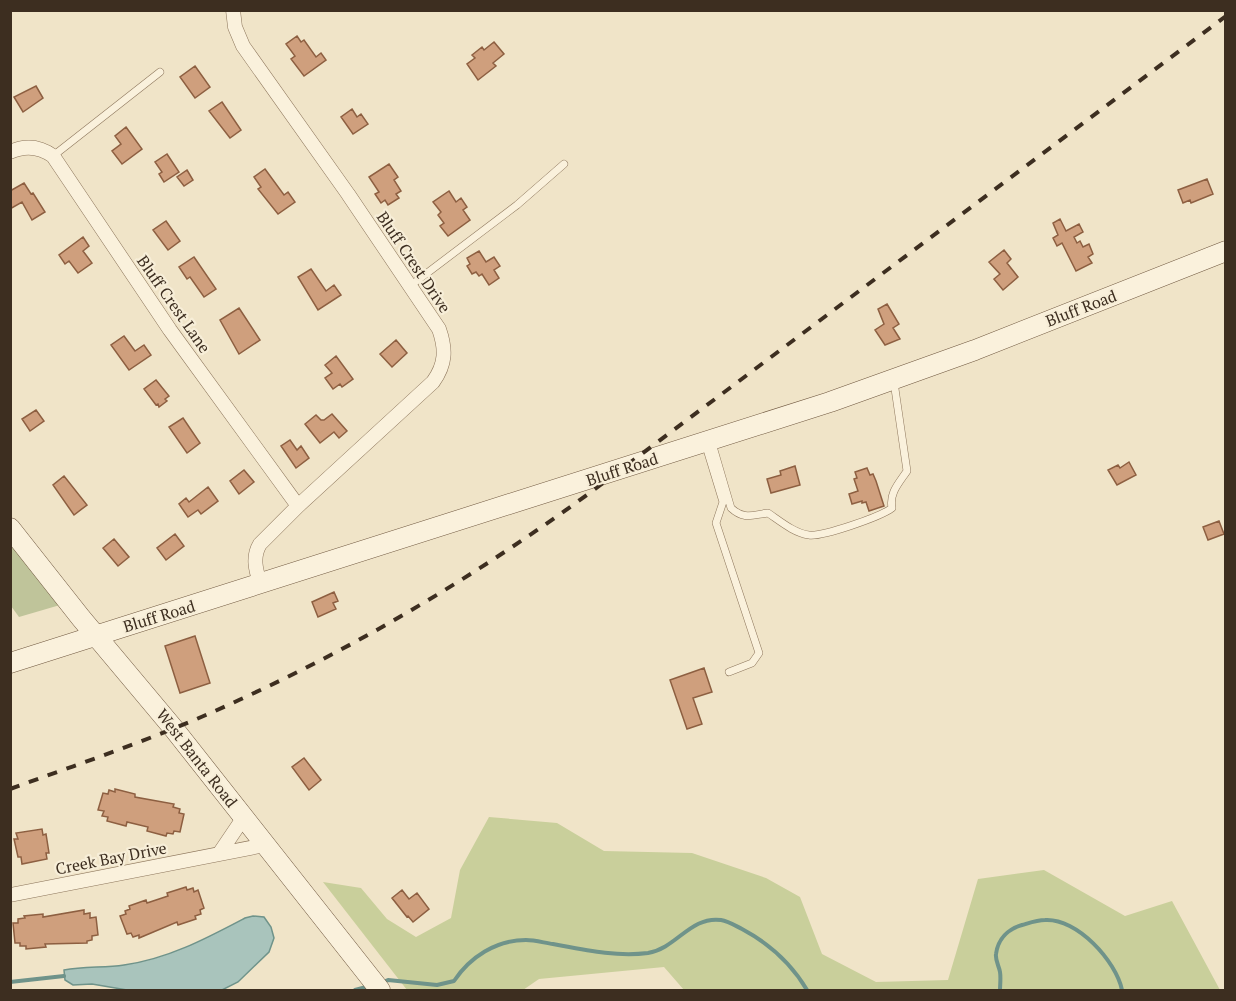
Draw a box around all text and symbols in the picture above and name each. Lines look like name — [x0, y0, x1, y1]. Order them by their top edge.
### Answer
street label: Bluff Crest Drive — [372, 207, 456, 317]
street label: Bluff Crest Lane — [132, 251, 216, 357]
street label: Bluff Road — [1042, 284, 1120, 332]
street label: Bluff Road — [583, 447, 661, 491]
street label: Bluff Road — [120, 595, 198, 637]
street label: West Banta Road — [151, 704, 243, 812]
street label: Creek Bay Drive — [54, 836, 168, 880]

